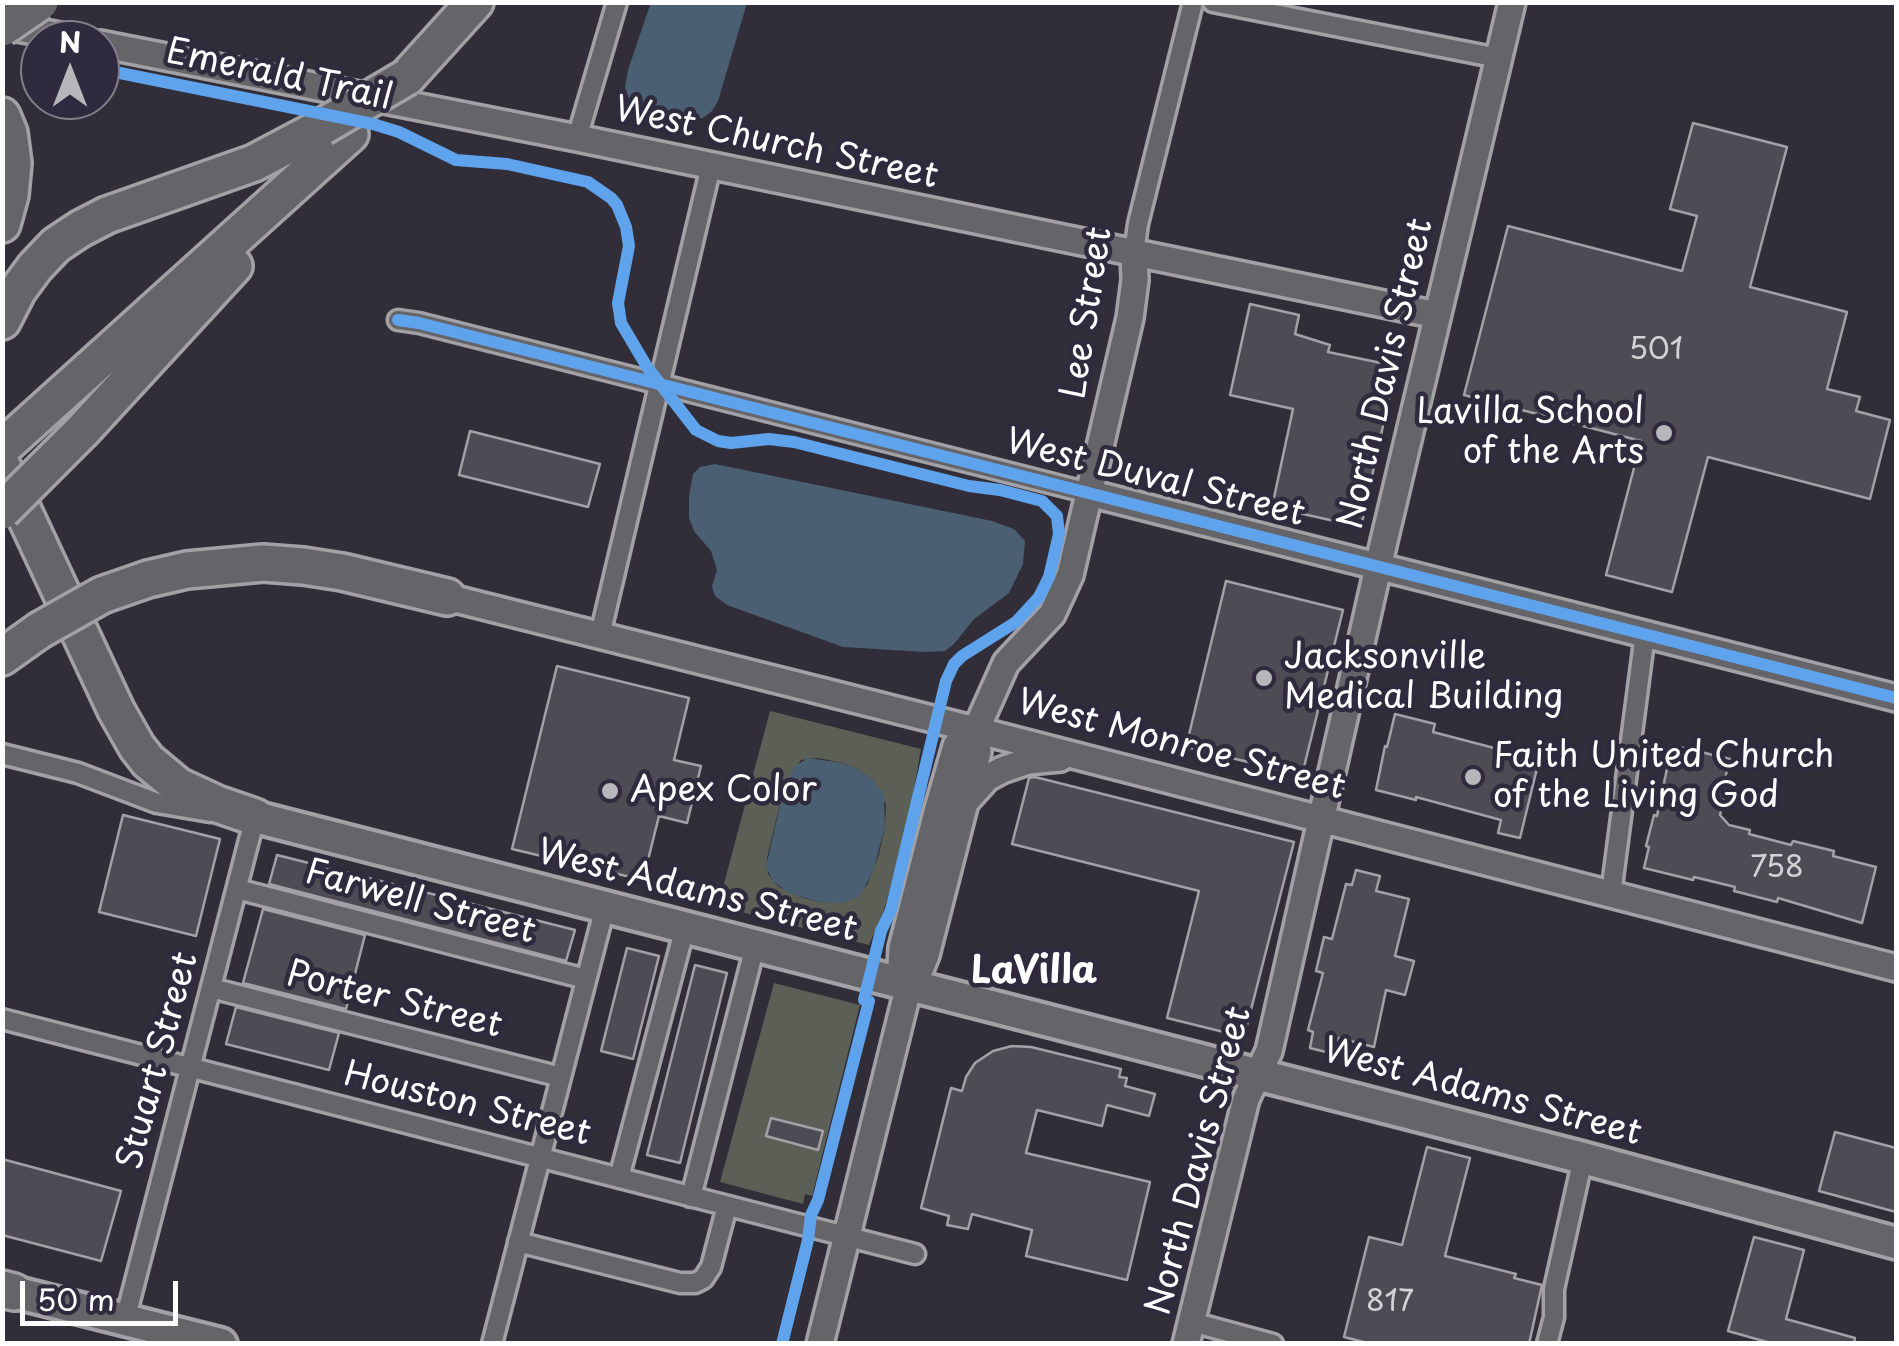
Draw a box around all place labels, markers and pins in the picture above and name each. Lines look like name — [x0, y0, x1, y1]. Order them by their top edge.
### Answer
place label: Lavilla School of the Arts — [1416, 392, 1644, 474]
marker: Lavilla School of the Arts — [1653, 422, 1675, 444]
place label: Jacksonville Medical Building — [1284, 637, 1563, 719]
marker: Jacksonville Medical Building — [1253, 667, 1275, 689]
place label: Faith United Church of the Living God — [1493, 736, 1834, 818]
marker: Faith United Church of the Living God — [1462, 766, 1484, 788]
place label: Apex Color — [630, 770, 817, 812]
marker: Apex Color — [599, 780, 621, 802]

